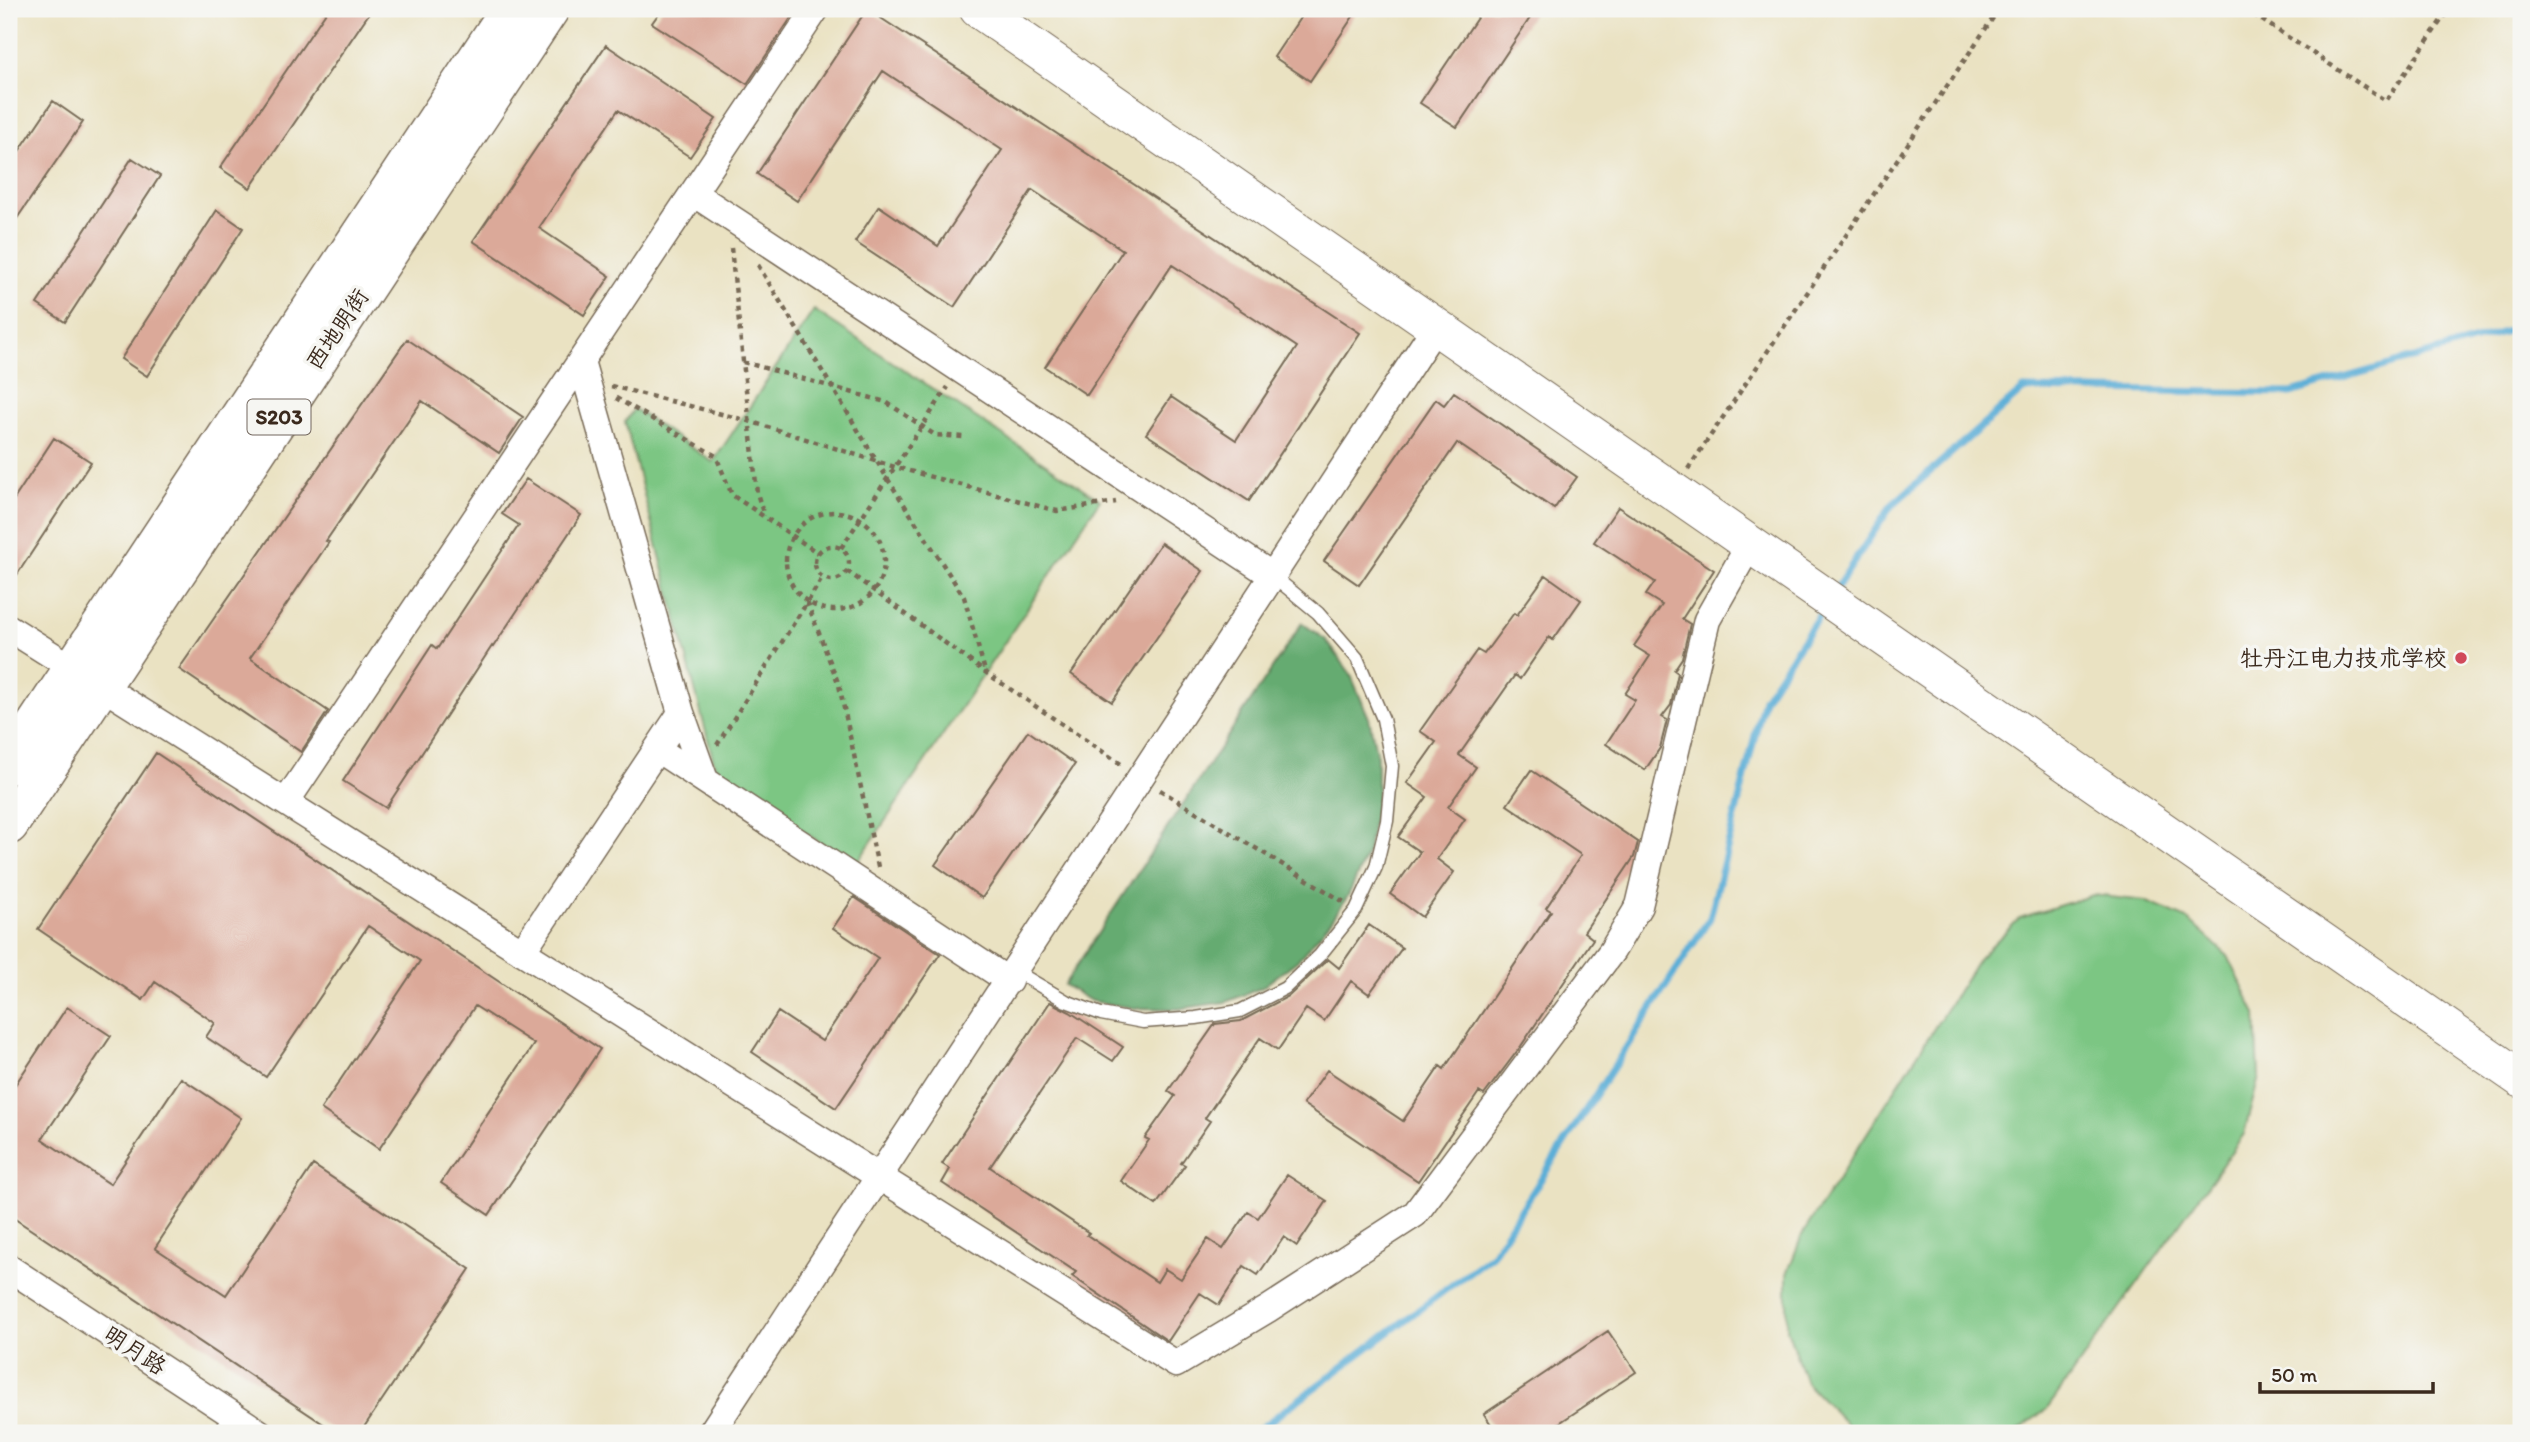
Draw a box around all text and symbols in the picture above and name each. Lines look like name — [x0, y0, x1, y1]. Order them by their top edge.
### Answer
street label: 西地明街 — [300, 283, 374, 375]
road number: S203 — [247, 400, 310, 434]
place label: 牡丹江电力技术学校 — [2240, 644, 2447, 672]
marker: 牡丹江电力技术学校 — [2453, 650, 2469, 666]
street label: 明月路 — [98, 1319, 172, 1381]
scale bar — [2260, 1351, 2434, 1395]
text: 50 m — [2271, 1362, 2318, 1387]

